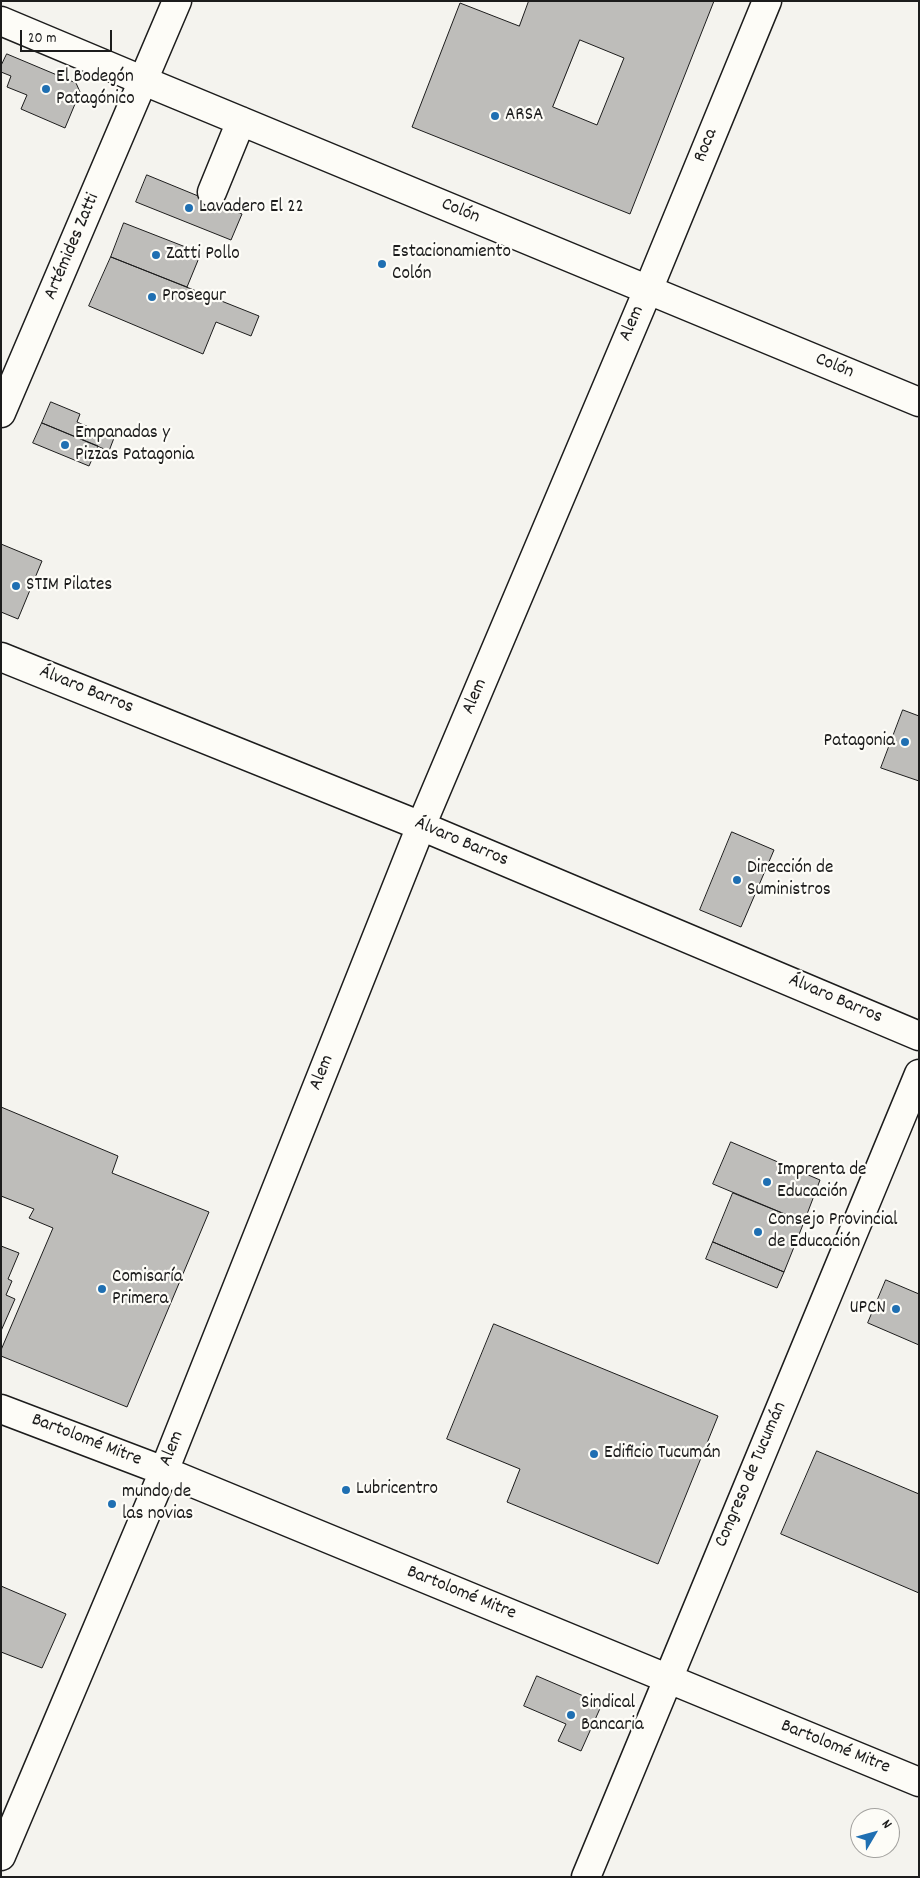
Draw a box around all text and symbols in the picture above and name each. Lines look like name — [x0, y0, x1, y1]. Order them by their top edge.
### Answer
scale bar — [22, 20, 115, 52]
text: 20 m — [28, 28, 56, 50]
place label: El Bodegón Patagónico — [56, 67, 135, 111]
marker: El Bodegón Patagónico — [40, 83, 52, 95]
place label: ARSA — [505, 105, 543, 127]
marker: ARSA — [489, 110, 501, 122]
street label: Roca — [690, 126, 724, 166]
street label: Artémides Zatti — [40, 190, 106, 304]
street label: Colón — [437, 194, 483, 230]
place label: Lavadero El 22 — [199, 197, 304, 219]
marker: Lavadero El 22 — [183, 202, 195, 214]
place label: Estacionamiento Colón — [392, 242, 511, 286]
place label: Zatti Pollo — [166, 244, 240, 266]
marker: Zatti Pollo — [150, 249, 162, 261]
marker: Estacionamiento Colón — [376, 258, 388, 270]
place label: Prosegur — [162, 286, 226, 308]
marker: Prosegur — [146, 291, 158, 303]
street label: Alem — [615, 303, 651, 345]
street label: Colón — [811, 349, 857, 385]
place label: Empanadas y Pizzas Patagonia — [75, 423, 194, 467]
marker: Empanadas y Pizzas Patagonia — [59, 439, 71, 451]
place label: STIM Pilates — [26, 575, 112, 597]
marker: STIM Pilates — [10, 580, 22, 592]
street label: Álvaro Barros — [36, 662, 136, 720]
street label: Alem — [458, 676, 494, 718]
place label: Patagonia — [824, 731, 895, 753]
marker: Patagonia — [899, 736, 911, 748]
street label: Álvaro Barros — [411, 813, 511, 873]
place label: Dirección de Suministros — [747, 858, 833, 902]
marker: Dirección de Suministros — [731, 874, 743, 886]
street label: Álvaro Barros — [785, 970, 885, 1030]
street label: Alem — [306, 1052, 340, 1094]
place label: Imprenta de Educación — [777, 1160, 866, 1204]
marker: Imprenta de Educación — [761, 1176, 773, 1188]
place label: Consejo Provincial de Educación — [768, 1210, 898, 1254]
marker: Consejo Provincial de Educación — [752, 1226, 764, 1238]
place label: Comisaría Primera — [112, 1267, 183, 1311]
marker: Comisaría Primera — [96, 1283, 108, 1295]
place label: UPCN — [849, 1298, 886, 1320]
marker: UPCN — [890, 1303, 902, 1315]
street label: Congreso de Tucumán — [711, 1399, 793, 1551]
street label: Bartolomé Mitre — [28, 1410, 144, 1472]
street label: Alem — [156, 1428, 190, 1470]
place label: Edificio Tucumán — [604, 1443, 721, 1465]
marker: Edificio Tucumán — [588, 1448, 600, 1460]
place label: Lubricentro — [356, 1479, 438, 1501]
place label: mundo de las novias — [122, 1482, 193, 1526]
marker: Lubricentro — [340, 1484, 352, 1496]
marker: mundo de las novias — [106, 1498, 118, 1510]
street label: Bartolomé Mitre — [403, 1562, 519, 1626]
place label: Sindical Bancaria — [581, 1693, 644, 1737]
marker: Sindical Bancaria — [565, 1709, 577, 1721]
street label: Bartolomé Mitre — [777, 1716, 893, 1780]
north arrow — [850, 1808, 900, 1858]
text: N — [876, 1816, 896, 1833]

